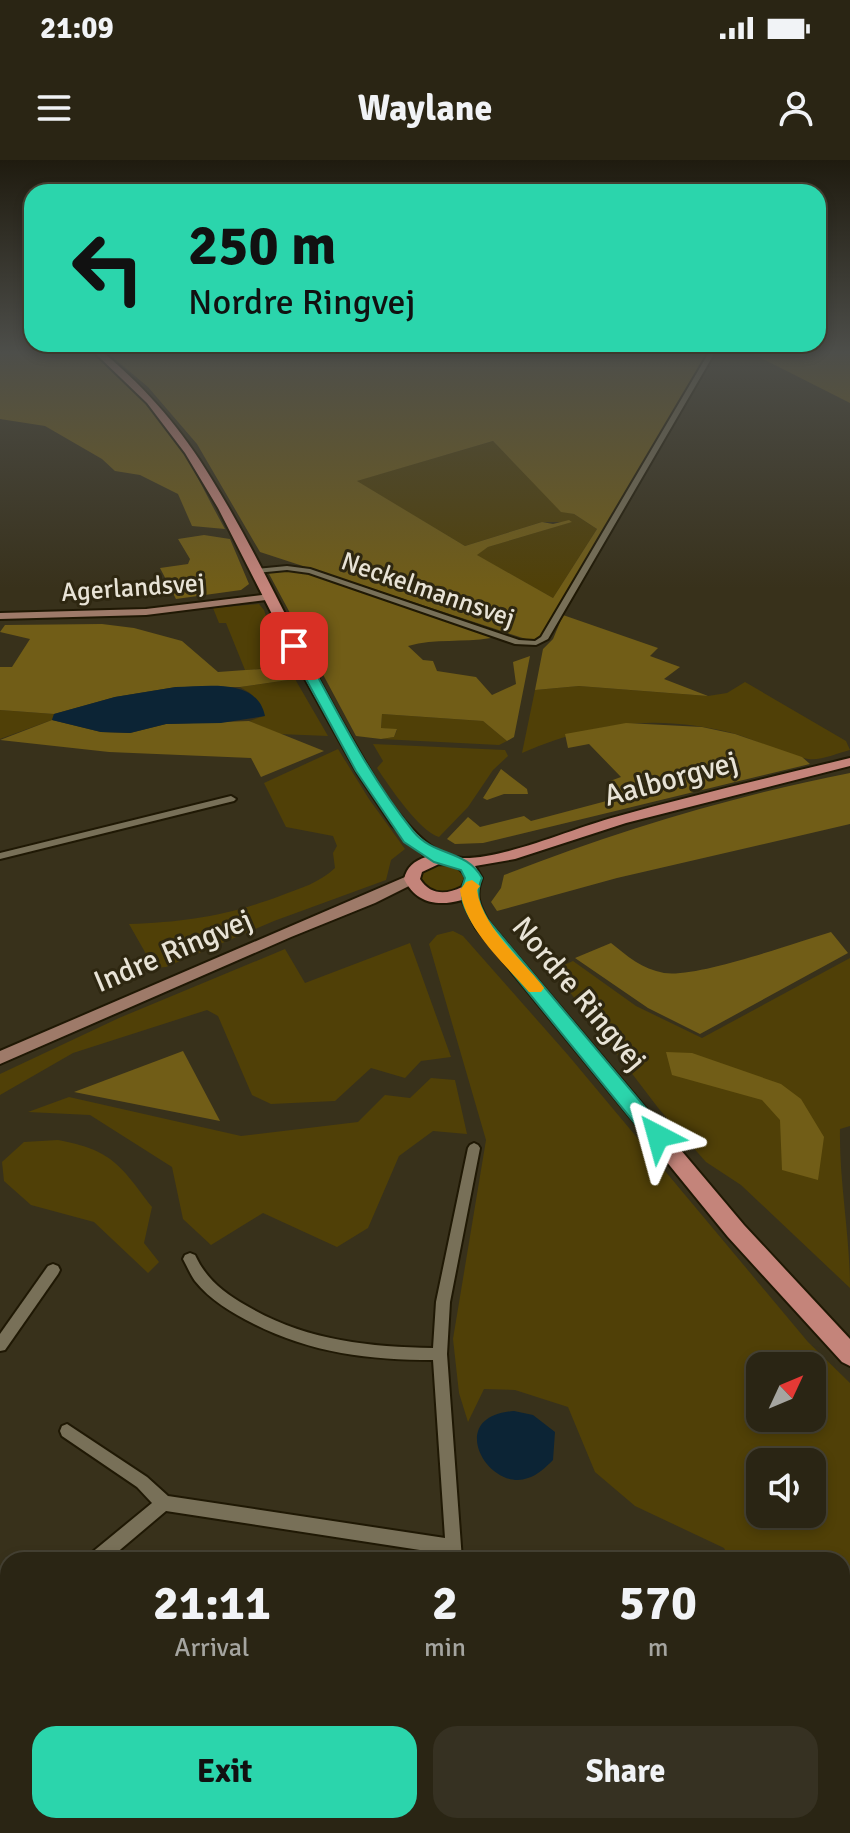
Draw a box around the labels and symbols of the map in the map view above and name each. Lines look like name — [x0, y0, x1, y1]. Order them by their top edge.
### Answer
street label: Neckelmannsvej — [337, 545, 519, 635]
street label: Agerlandsvej — [60, 567, 206, 609]
pin — [260, 612, 328, 680]
street label: Aalborgvej — [600, 743, 742, 815]
street label: Indre Ringvej — [88, 901, 258, 1001]
street label: Nordre Ringvej — [504, 909, 654, 1079]
position arrow — [616, 1094, 700, 1178]
north arrow — [746, 1352, 826, 1432]

